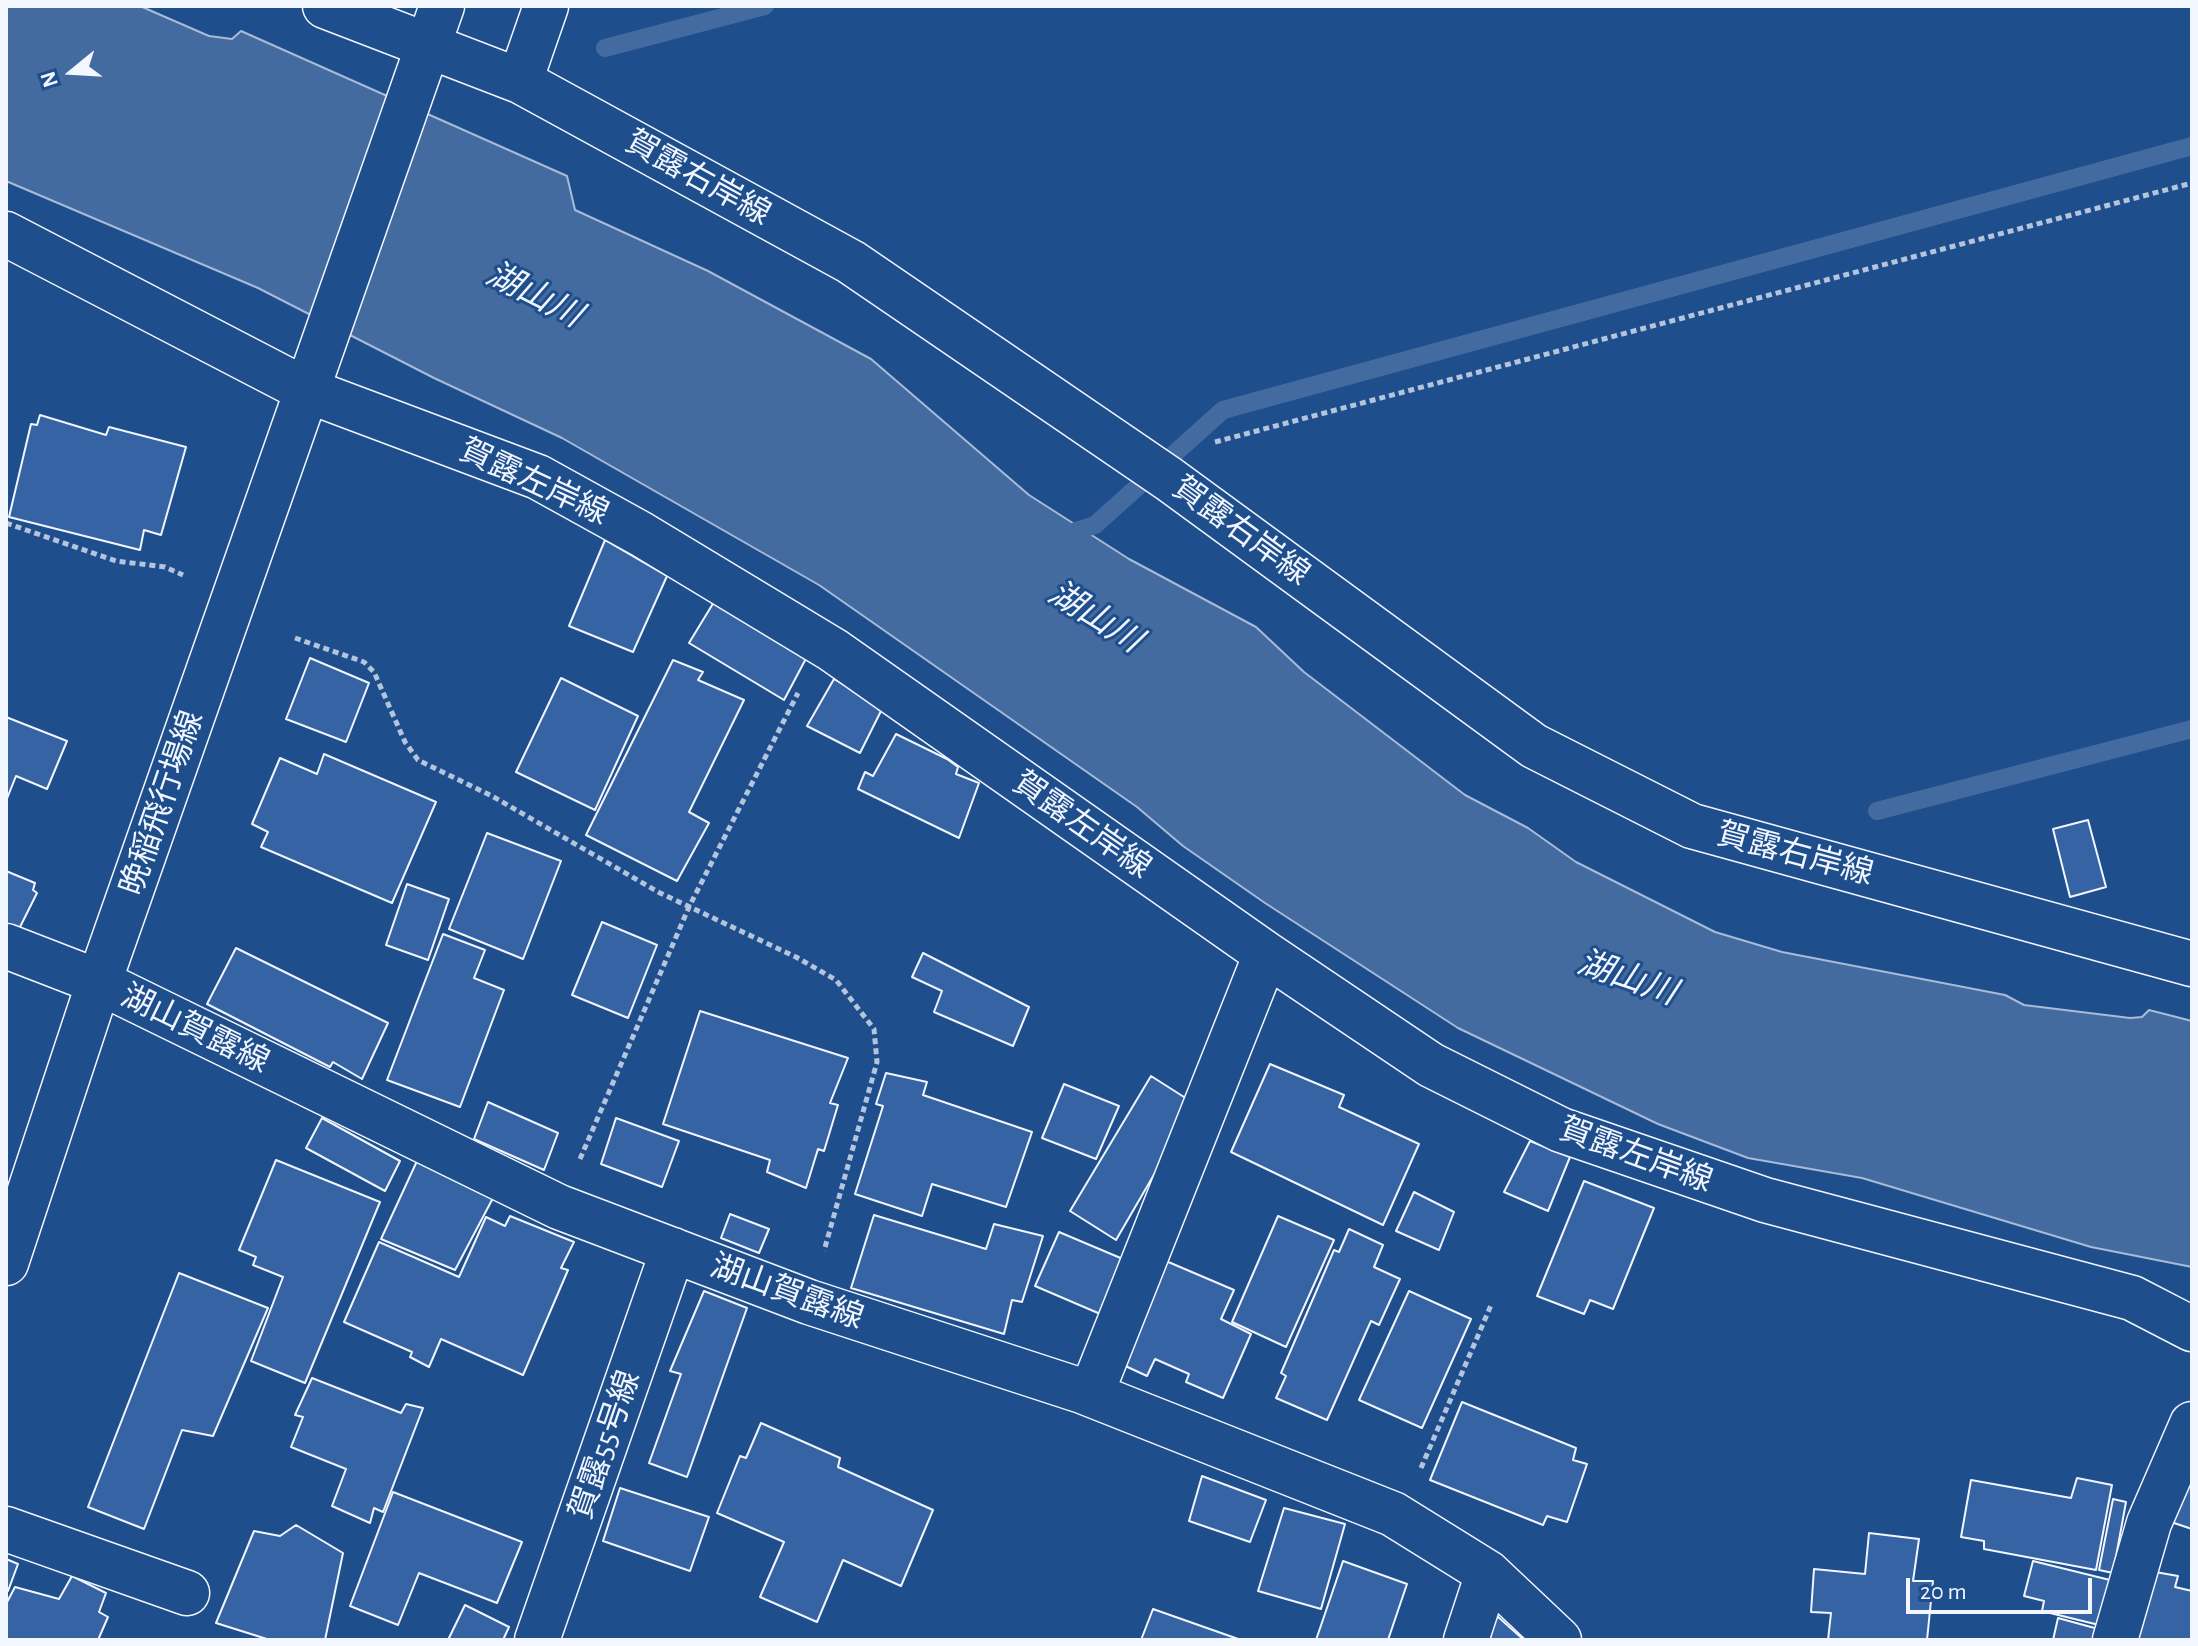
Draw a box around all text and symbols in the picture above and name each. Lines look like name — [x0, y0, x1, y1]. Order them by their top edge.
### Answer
north arrow — [32, 32, 112, 112]
text: N — [36, 69, 62, 90]
street label: 賀露右岸線 — [619, 122, 777, 234]
water label: 湖山川 — [479, 254, 589, 336]
street label: 賀露左岸線 — [453, 431, 615, 533]
street label: 賀露右岸線 — [1165, 468, 1317, 594]
water label: 湖山川 — [1041, 573, 1149, 661]
street label: 晩稲飛行場線 — [113, 706, 211, 900]
street label: 賀露左岸線 — [1005, 763, 1159, 887]
street label: 賀露右岸線 — [1713, 815, 1877, 893]
water label: 湖山川 — [1572, 942, 1682, 1014]
street label: 湖山賀露線 — [115, 977, 275, 1081]
street label: 賀露左岸線 — [1554, 1110, 1718, 1200]
street label: 湖山賀露線 — [705, 1247, 869, 1337]
street label: 賀露55号線 — [562, 1366, 648, 1524]
scale bar — [1910, 1562, 2096, 1612]
text: 20 m — [1920, 1580, 1967, 1604]

